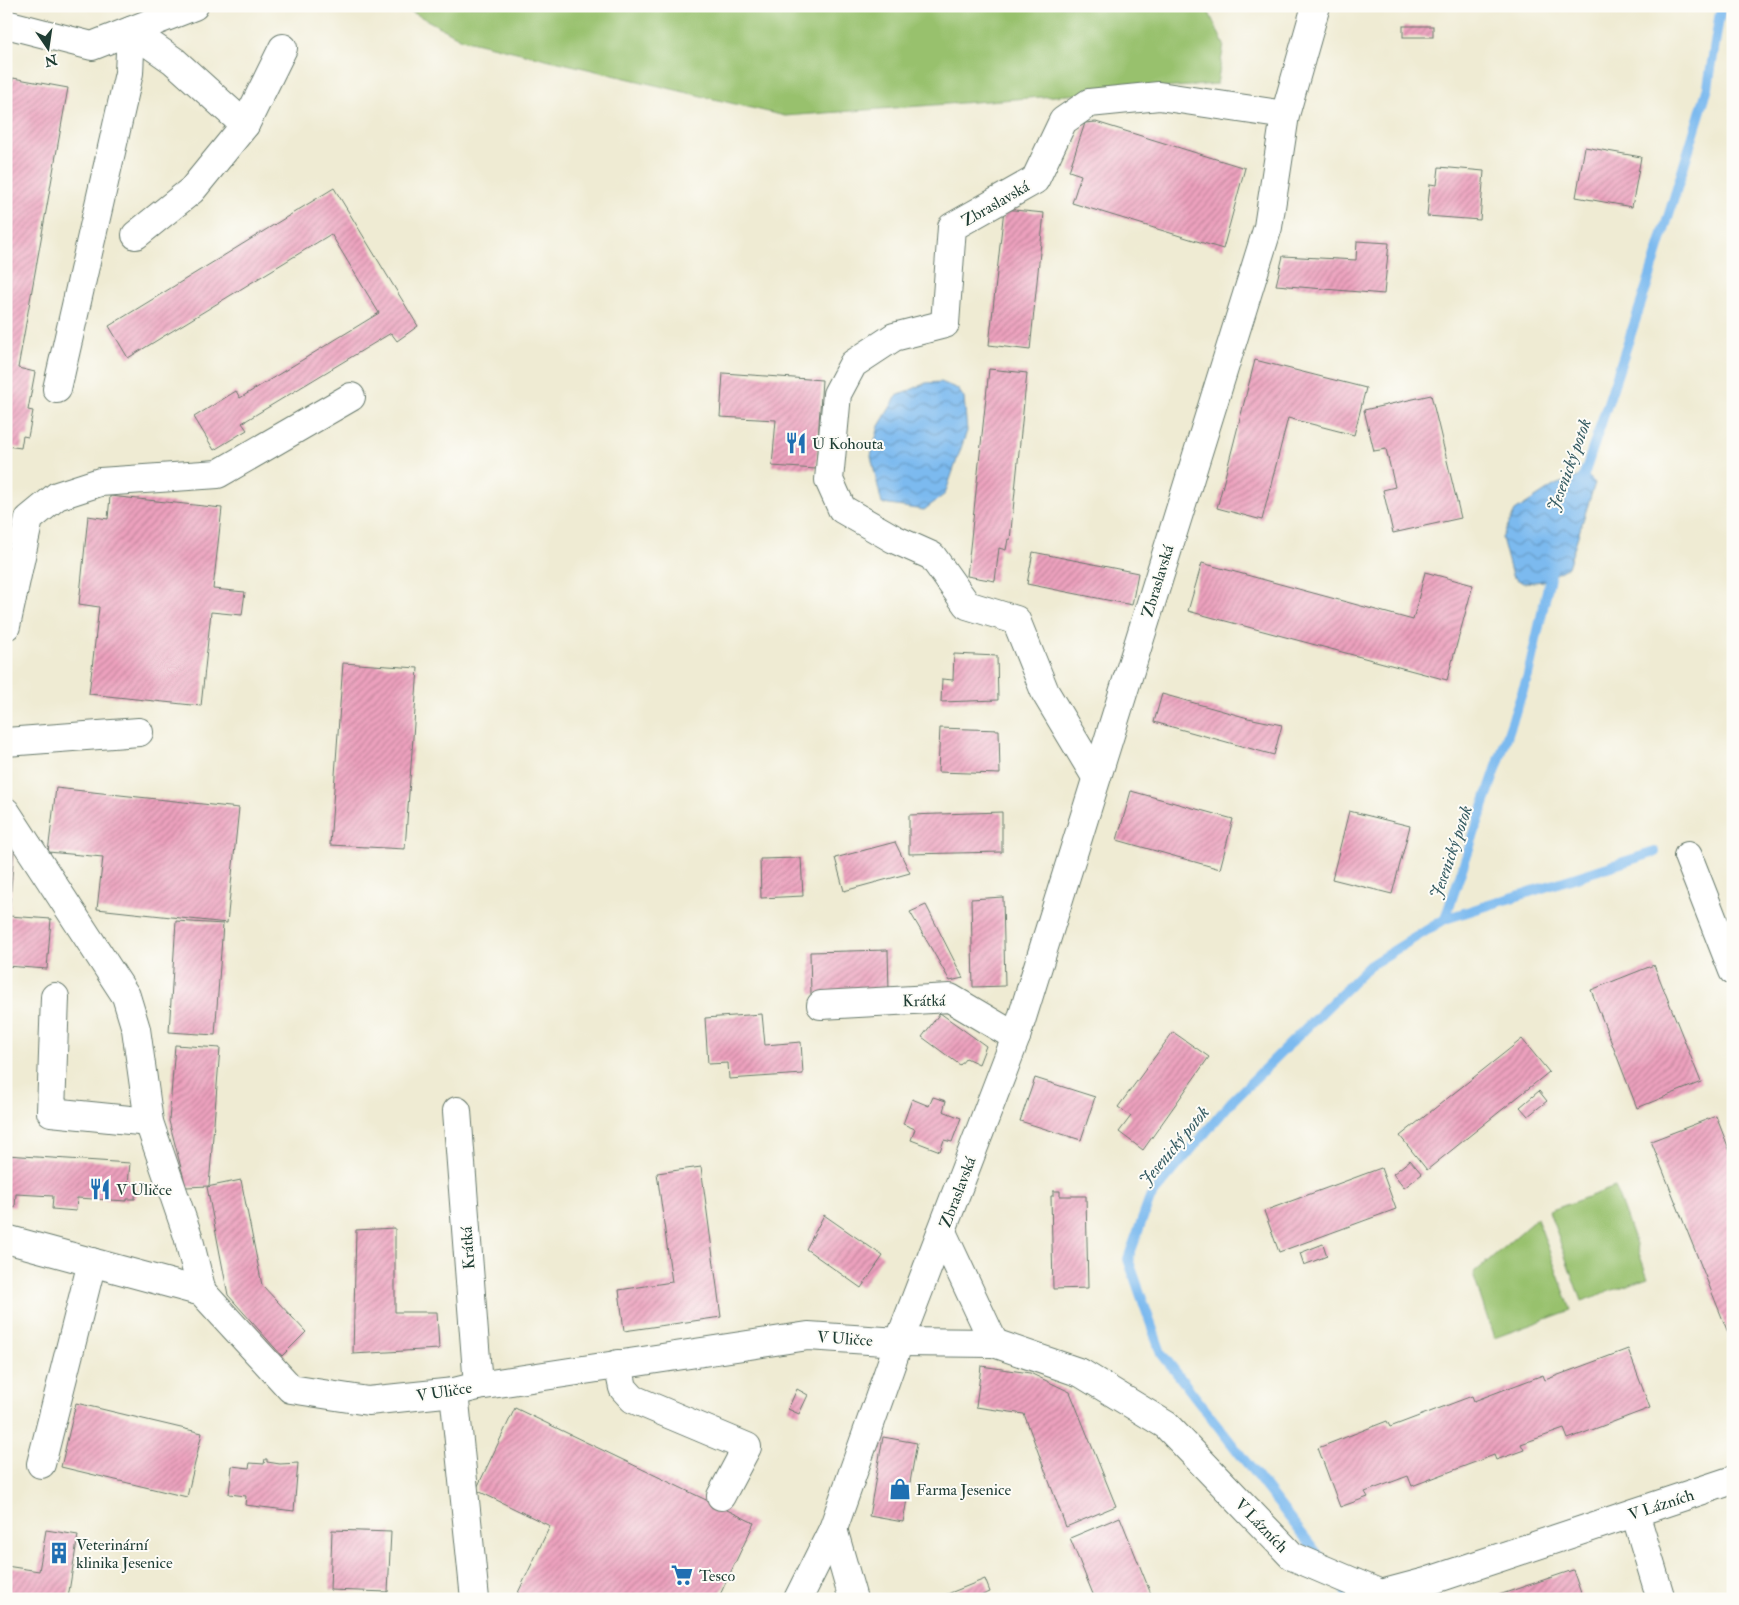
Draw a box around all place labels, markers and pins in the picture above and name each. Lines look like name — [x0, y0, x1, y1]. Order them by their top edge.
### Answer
restaurant icon: U Kohouta — [783, 430, 809, 456]
place label: U Kohouta — [812, 434, 884, 454]
restaurant icon: V Uličce — [87, 1176, 113, 1202]
place label: V Uličce — [116, 1180, 172, 1200]
shop icon: Farma Jesenice — [887, 1476, 913, 1502]
place label: Farma Jesenice — [916, 1480, 1011, 1501]
place label: Veterinární klinika Jesenice — [76, 1535, 173, 1574]
building icon: Veterinární klinika Jesenice — [46, 1540, 72, 1566]
supermarket icon: Tesco — [669, 1562, 695, 1588]
place label: Tesco — [699, 1566, 735, 1586]

